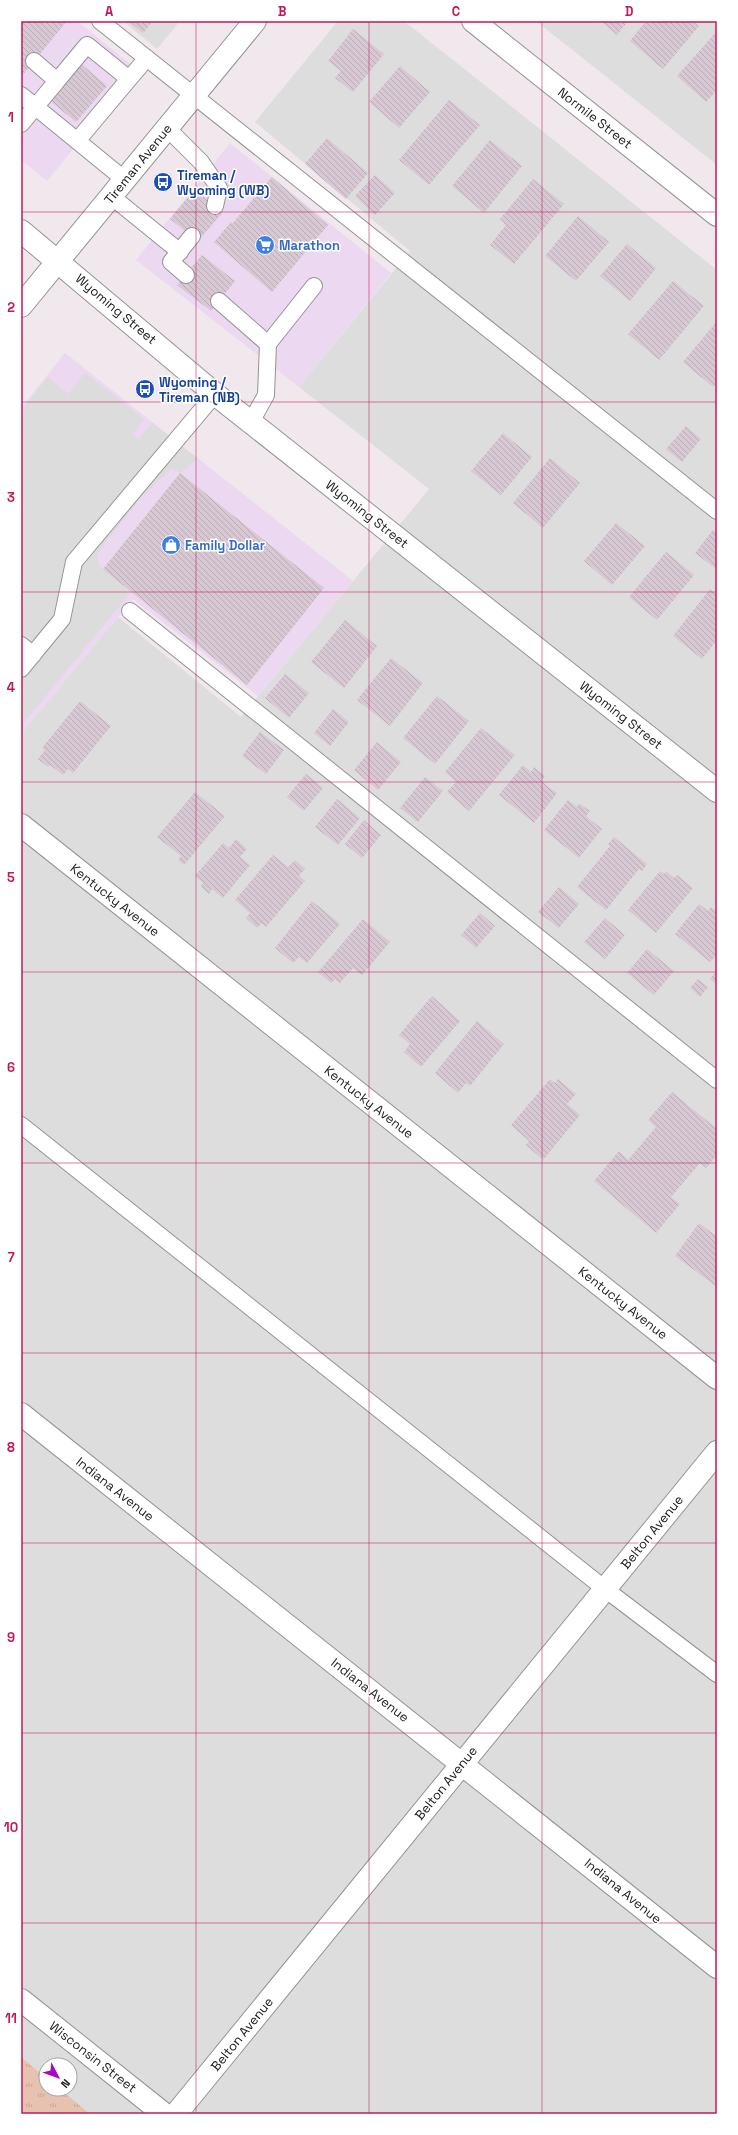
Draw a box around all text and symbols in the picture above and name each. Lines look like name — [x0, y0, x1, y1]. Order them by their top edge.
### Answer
text: A — [105, 3, 114, 20]
text: B — [278, 3, 287, 20]
text: C — [452, 3, 460, 20]
text: D — [625, 3, 634, 20]
street label: Normile Street — [554, 84, 636, 152]
text: 1 — [8, 109, 14, 126]
street label: Tireman Avenue — [100, 120, 176, 208]
place label: Tireman / Wyoming (WB) — [177, 167, 269, 199]
bus stop icon: Tireman / Wyoming (WB) — [152, 171, 174, 193]
supermarket icon: Marathon — [254, 234, 276, 256]
place label: Marathon — [279, 237, 340, 254]
street label: Wyoming Street — [72, 270, 160, 348]
text: 2 — [7, 299, 15, 316]
place label: Wyoming / Tireman (NB) — [159, 374, 240, 406]
bus stop icon: Wyoming / Tireman (NB) — [134, 378, 156, 400]
street label: Wyoming Street — [322, 476, 412, 552]
text: 3 — [7, 489, 15, 506]
shop icon: Family Dollar — [160, 534, 182, 556]
place label: Family Dollar — [185, 537, 265, 554]
street label: Wyoming Street — [576, 677, 666, 753]
text: 4 — [7, 679, 15, 696]
street label: Kentucky Avenue — [67, 860, 163, 940]
text: 5 — [7, 869, 15, 886]
text: 6 — [7, 1059, 15, 1076]
street label: Kentucky Avenue — [321, 1062, 417, 1142]
text: 7 — [7, 1249, 15, 1266]
street label: Kentucky Avenue — [575, 1263, 671, 1343]
text: 8 — [7, 1439, 15, 1456]
street label: Indiana Avenue — [72, 1453, 158, 1525]
street label: Belton Avenue — [617, 1492, 687, 1572]
text: 9 — [7, 1629, 15, 1646]
street label: Indiana Avenue — [327, 1654, 413, 1726]
street label: Belton Avenue — [411, 1743, 481, 1823]
text: 10 — [4, 1819, 18, 1836]
street label: Indiana Avenue — [581, 1855, 665, 1927]
street label: Belton Avenue — [207, 1994, 277, 2074]
text: 11 — [5, 2010, 17, 2027]
street label: Wisconsin Street — [46, 2018, 140, 2096]
north arrow — [38, 2057, 78, 2097]
text: N — [58, 2076, 73, 2091]

